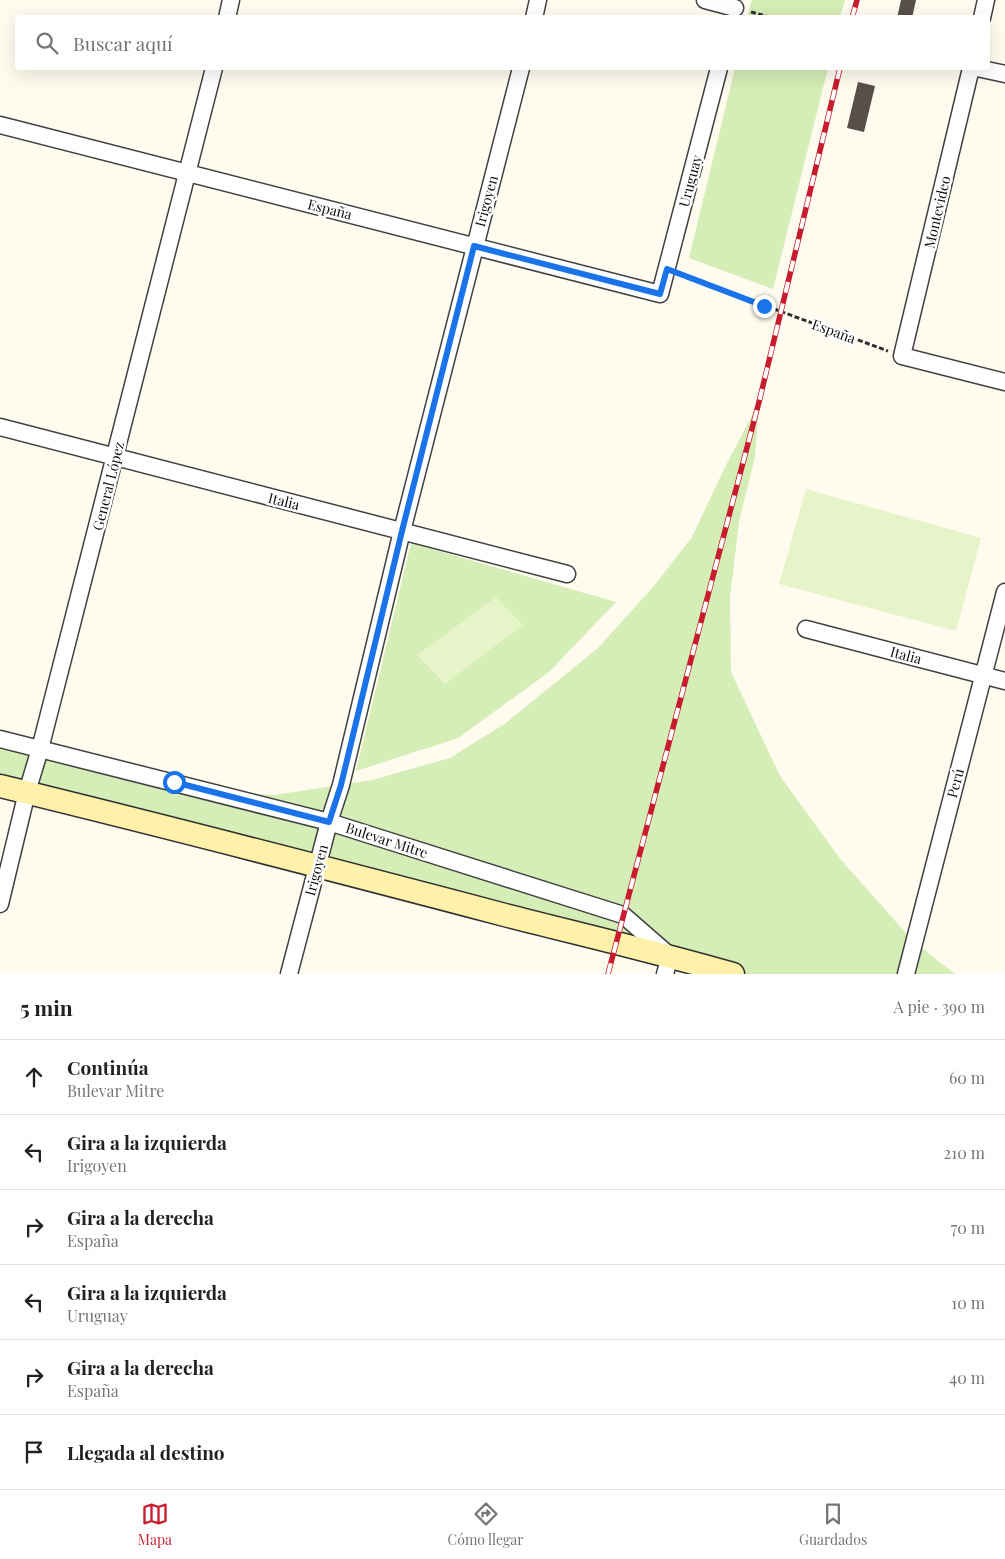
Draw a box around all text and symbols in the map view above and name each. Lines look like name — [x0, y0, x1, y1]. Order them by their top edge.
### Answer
search box — [15, 15, 990, 70]
icon: search — [33, 29, 61, 57]
text: Buscar aquí — [73, 30, 173, 56]
street label: Uruguay — [674, 153, 706, 209]
street label: Irigoyen — [470, 173, 502, 229]
street label: Montevideo — [919, 174, 955, 250]
street label: España — [306, 194, 354, 224]
route end — [753, 295, 776, 318]
street label: España — [809, 314, 859, 348]
street label: General López — [88, 439, 128, 532]
street label: Italia — [266, 488, 302, 514]
street label: Italia — [888, 642, 924, 668]
street label: Perú — [942, 766, 968, 800]
route start — [163, 771, 186, 794]
street label: Bulevar Mitre — [344, 818, 430, 862]
street label: Irigoyen — [300, 842, 332, 898]
text: 5 min — [20, 993, 73, 1021]
text: A pie · 390 m — [894, 996, 985, 1017]
text: Continúa — [67, 1054, 149, 1080]
icon: ahead — [20, 1063, 48, 1091]
text: 60 m — [949, 1067, 985, 1088]
text: Bulevar Mitre — [67, 1080, 164, 1101]
text: Gira a la izquierda — [67, 1129, 227, 1155]
icon: left — [20, 1138, 48, 1166]
text: 210 m — [944, 1142, 985, 1163]
text: Irigoyen — [67, 1155, 127, 1176]
text: Gira a la derecha — [67, 1204, 214, 1230]
icon: right — [20, 1213, 48, 1241]
text: 70 m — [951, 1217, 985, 1238]
text: España — [67, 1230, 119, 1251]
text: Gira a la izquierda — [67, 1279, 227, 1305]
icon: left — [20, 1288, 48, 1316]
text: 10 m — [951, 1292, 985, 1313]
text: Uruguay — [67, 1305, 128, 1326]
text: Gira a la derecha — [67, 1354, 214, 1380]
icon: right — [20, 1363, 48, 1391]
text: 40 m — [949, 1367, 985, 1388]
text: España — [67, 1380, 119, 1401]
icon: arrive — [20, 1438, 48, 1466]
text: Llegada al destino — [67, 1439, 225, 1465]
tab: Mapa — [138, 1500, 172, 1549]
tab: Cómo llegar — [448, 1500, 524, 1549]
tab: Guardados — [799, 1500, 867, 1549]

